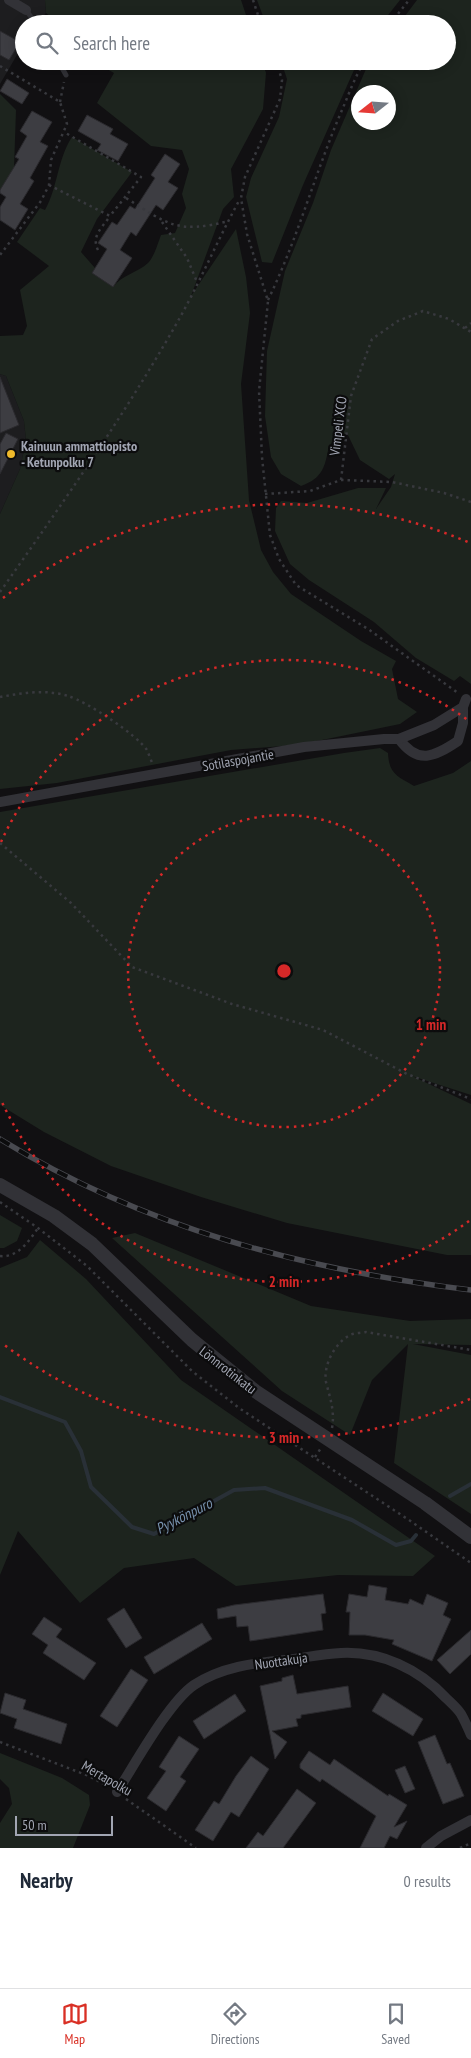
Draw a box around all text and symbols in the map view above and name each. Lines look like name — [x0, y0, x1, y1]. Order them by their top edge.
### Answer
search box — [15, 15, 456, 70]
icon: search — [33, 29, 61, 57]
text: Search here — [73, 31, 150, 55]
north arrow — [351, 85, 396, 130]
street label: Vimpeli XCO — [325, 395, 351, 458]
place label: Kainuun ammattiopisto - Ketunpolku 7 — [21, 437, 137, 471]
marker: Kainuun ammattiopisto - Ketunpolku 7 — [5, 448, 17, 460]
street label: Sotilaspojantie — [201, 745, 275, 775]
centre of rings — [275, 962, 293, 980]
text: 1 min — [416, 1015, 446, 1034]
text: 2 min — [269, 1272, 299, 1291]
street label: Lönnrotinkatu — [196, 1342, 260, 1398]
text: 3 min — [269, 1428, 299, 1447]
water label: Pyykönpuro — [152, 1493, 216, 1538]
street label: Nuottakuja — [253, 1648, 309, 1674]
street label: Mertapolku — [79, 1756, 135, 1800]
scale bar — [15, 1813, 112, 1836]
text: 50 m — [22, 1816, 47, 1834]
text: Nearby — [20, 1867, 73, 1894]
text: 0 results — [404, 1871, 451, 1891]
tab: Map — [61, 2000, 89, 2048]
tab: Directions — [211, 2000, 259, 2048]
tab: Saved — [381, 2000, 410, 2048]

